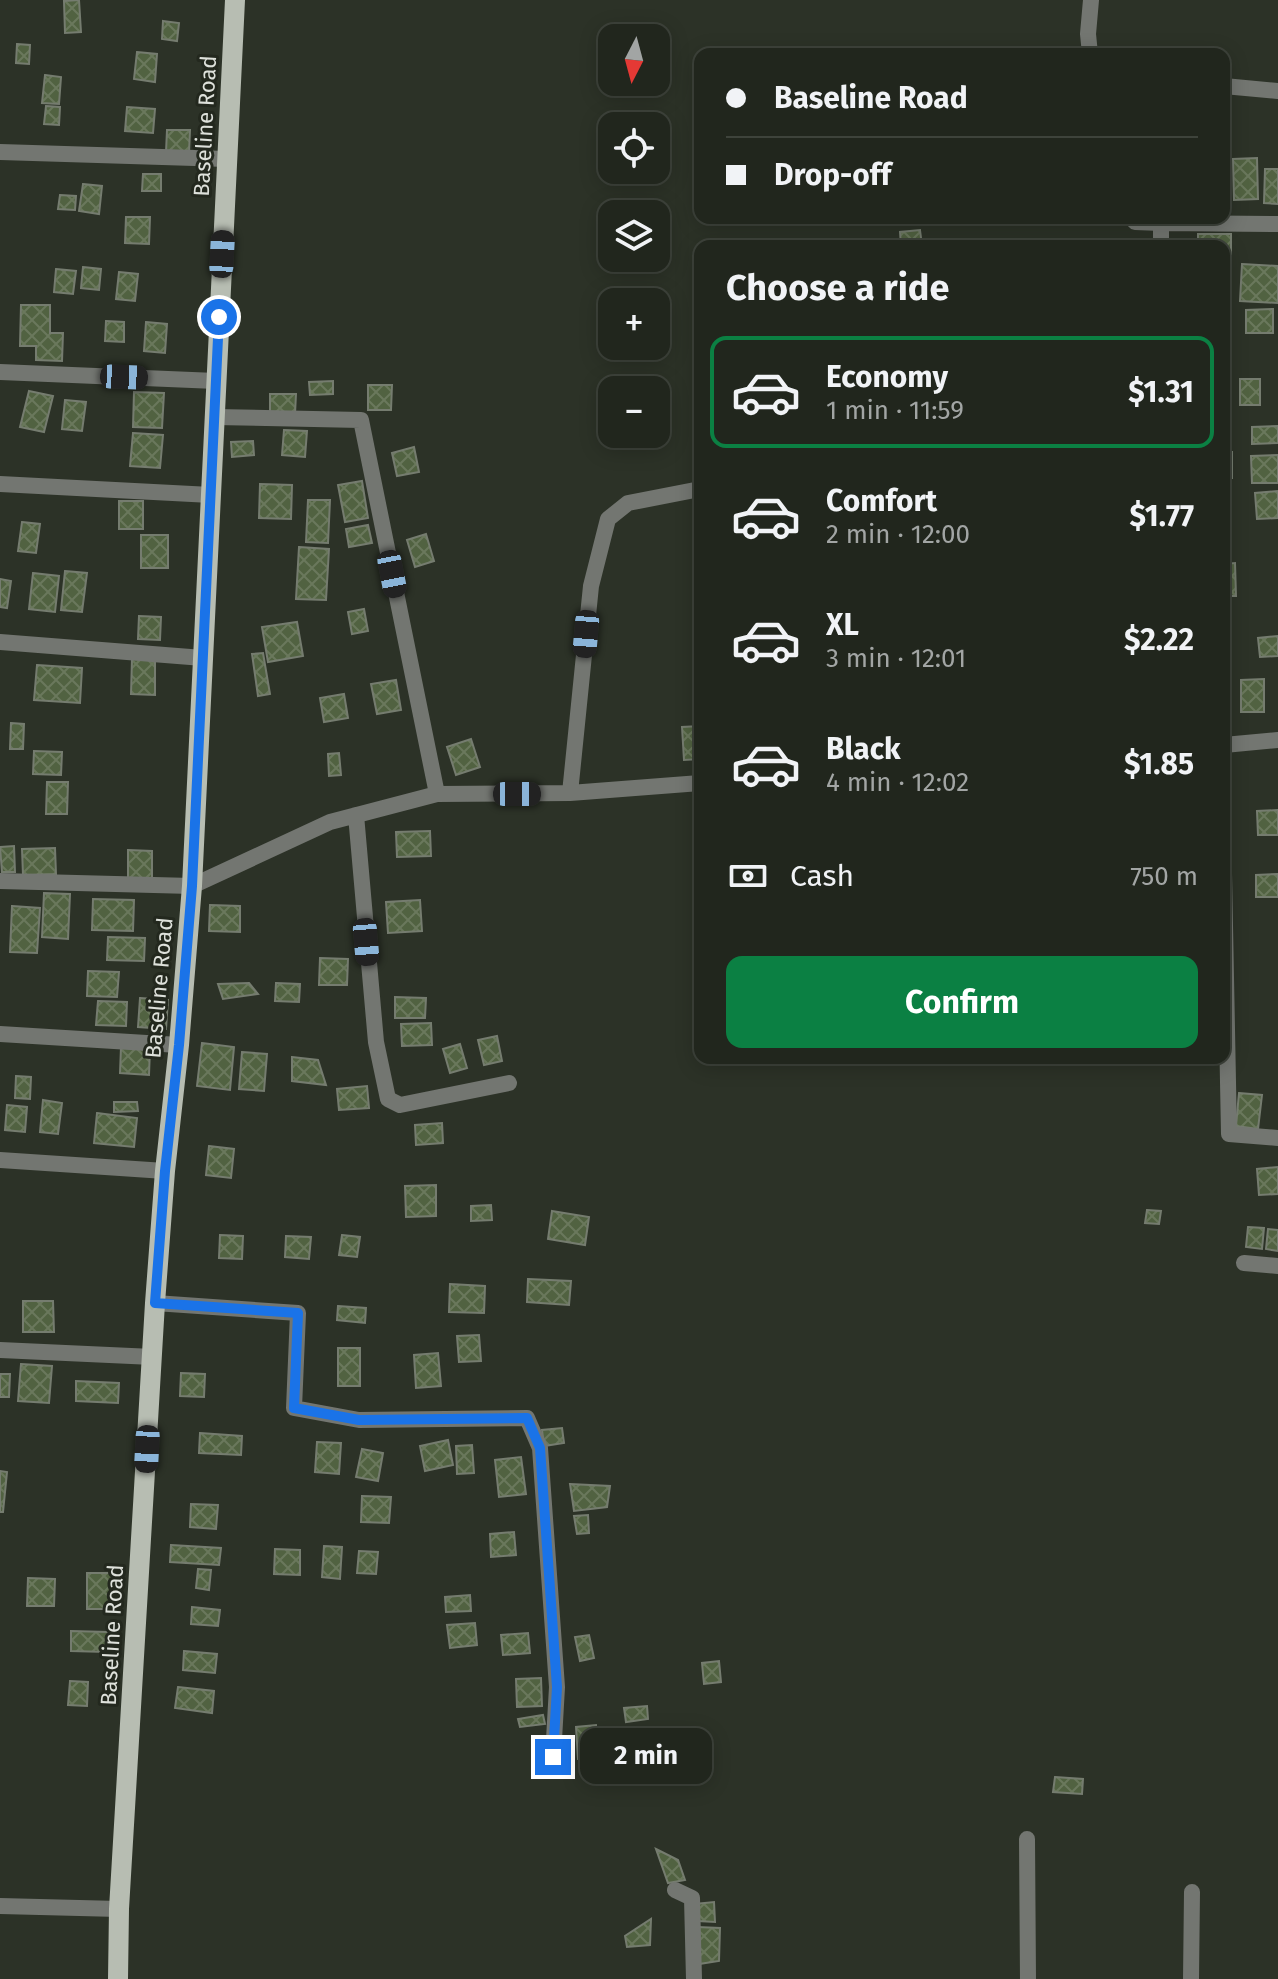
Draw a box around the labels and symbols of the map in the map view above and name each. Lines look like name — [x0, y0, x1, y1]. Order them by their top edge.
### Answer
north arrow — [598, 24, 670, 96]
street label: Baseline Road — [188, 55, 222, 197]
car — [209, 229, 235, 279]
route start — [201, 299, 237, 335]
car — [100, 364, 148, 390]
car — [376, 548, 408, 600]
car — [572, 609, 600, 659]
car — [493, 782, 541, 806]
street label: Baseline Road — [139, 916, 179, 1060]
car — [352, 917, 380, 967]
car — [134, 1424, 160, 1474]
street label: Baseline Road — [95, 1564, 129, 1706]
callout: 2 min — [581, 1729, 713, 1785]
route end — [535, 1739, 571, 1775]

